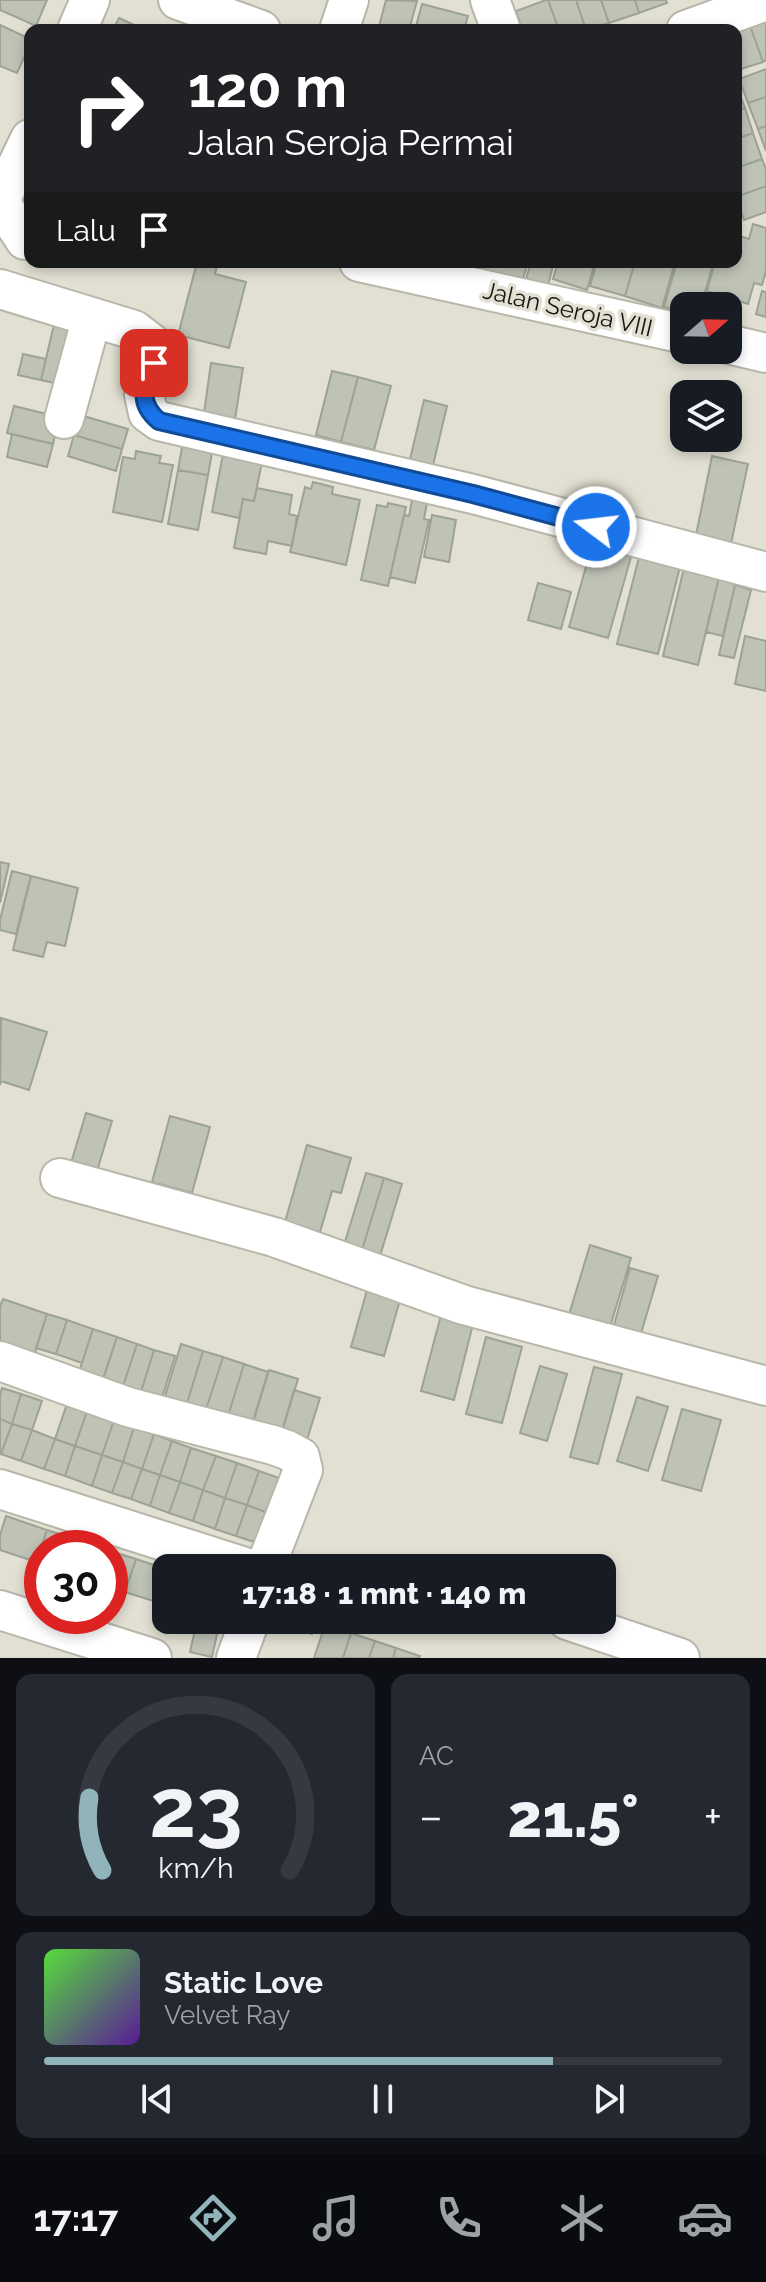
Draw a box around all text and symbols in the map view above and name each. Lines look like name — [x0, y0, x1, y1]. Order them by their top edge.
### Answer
text: 120 m — [188, 54, 347, 120]
icon: right — [56, 56, 160, 160]
text: Jalan Seroja Permai — [188, 121, 514, 163]
icon: arrive — [132, 208, 176, 252]
text: Lalu — [56, 213, 116, 248]
street label: Jalan Seroja VIII — [480, 275, 656, 343]
north arrow — [670, 292, 742, 364]
map controls — [670, 292, 742, 452]
pin — [120, 329, 188, 397]
icon: arrive — [132, 341, 176, 385]
button: layers — [670, 380, 742, 452]
position arrow — [554, 485, 638, 569]
speed limit sign: 30 — [24, 1530, 128, 1634]
text: 17:18 · 1 mnt · 140 m — [242, 1576, 526, 1611]
text: AC — [419, 1741, 454, 1771]
text: 23 — [149, 1759, 242, 1856]
text: 21.5° — [508, 1781, 639, 1851]
text: − — [419, 1791, 443, 1842]
text: + — [704, 1791, 722, 1842]
text: km/h — [158, 1851, 233, 1885]
text: Static Love — [164, 1965, 323, 2000]
text: Velvet Ray — [164, 2000, 290, 2030]
icon: previous — [135, 2077, 179, 2121]
icon: pause — [361, 2077, 405, 2121]
icon: next — [587, 2077, 631, 2121]
icon: directions — [185, 2190, 241, 2246]
icon: music — [308, 2190, 364, 2246]
icon: phone — [431, 2190, 487, 2246]
icon: climate — [554, 2190, 610, 2246]
icon: car — [677, 2190, 733, 2246]
text: 17:17 — [33, 2197, 118, 2239]

